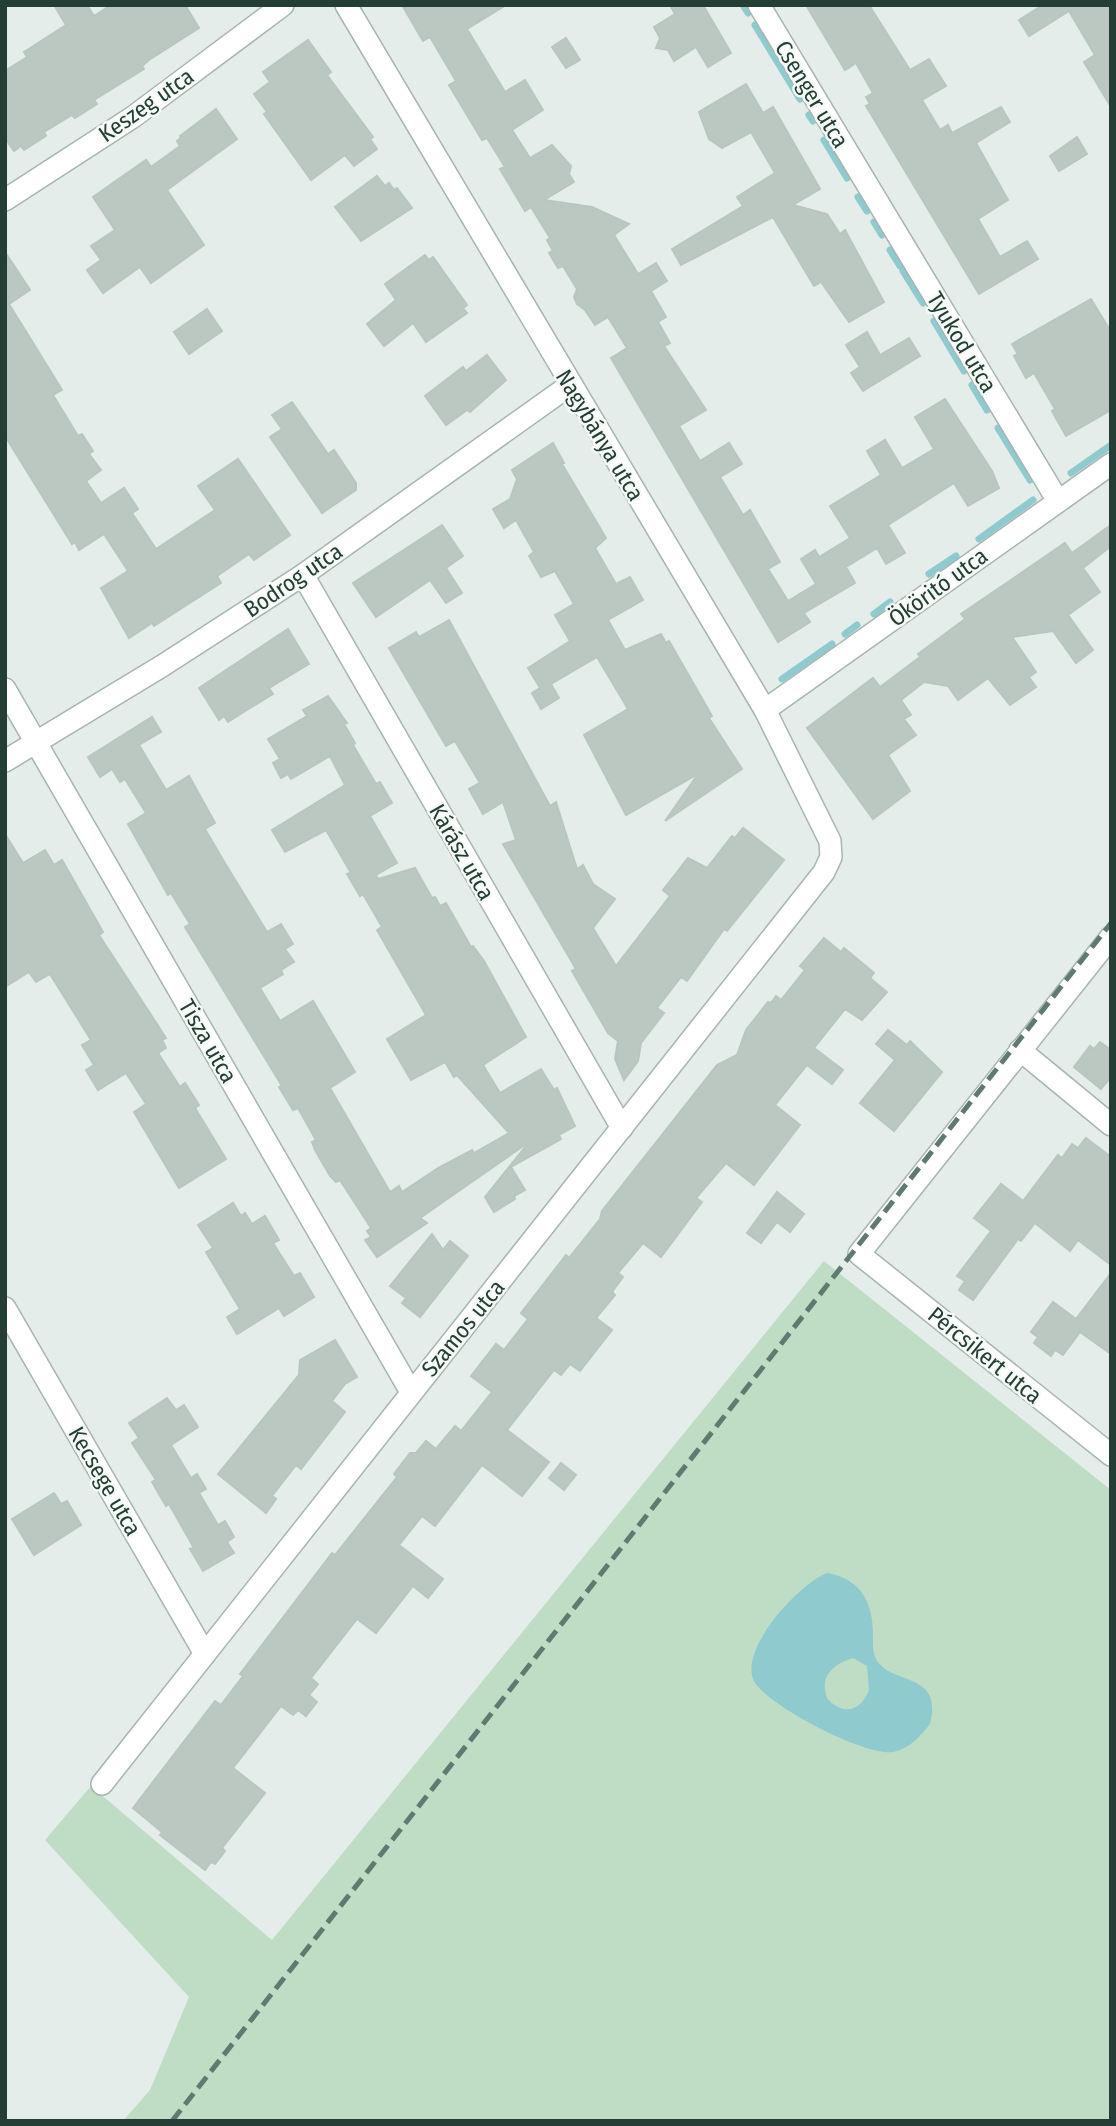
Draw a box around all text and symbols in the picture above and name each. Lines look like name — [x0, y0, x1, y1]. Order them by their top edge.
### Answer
street label: Csenger utca — [769, 35, 855, 153]
street label: Keszeg utca — [93, 62, 199, 148]
street label: Tyukod utca — [921, 287, 1003, 397]
street label: Nagybánya utca — [550, 364, 650, 506]
street label: Bodrog utca — [238, 537, 348, 623]
street label: Ököritó utca — [883, 542, 993, 632]
street label: Kárász utca — [423, 799, 501, 905]
street label: Tisza utca — [173, 994, 243, 1088]
street label: Szamos utca — [416, 1274, 510, 1382]
street label: Pércsikert utca — [922, 1301, 1048, 1409]
street label: Kecsege utca — [62, 1421, 148, 1541]

